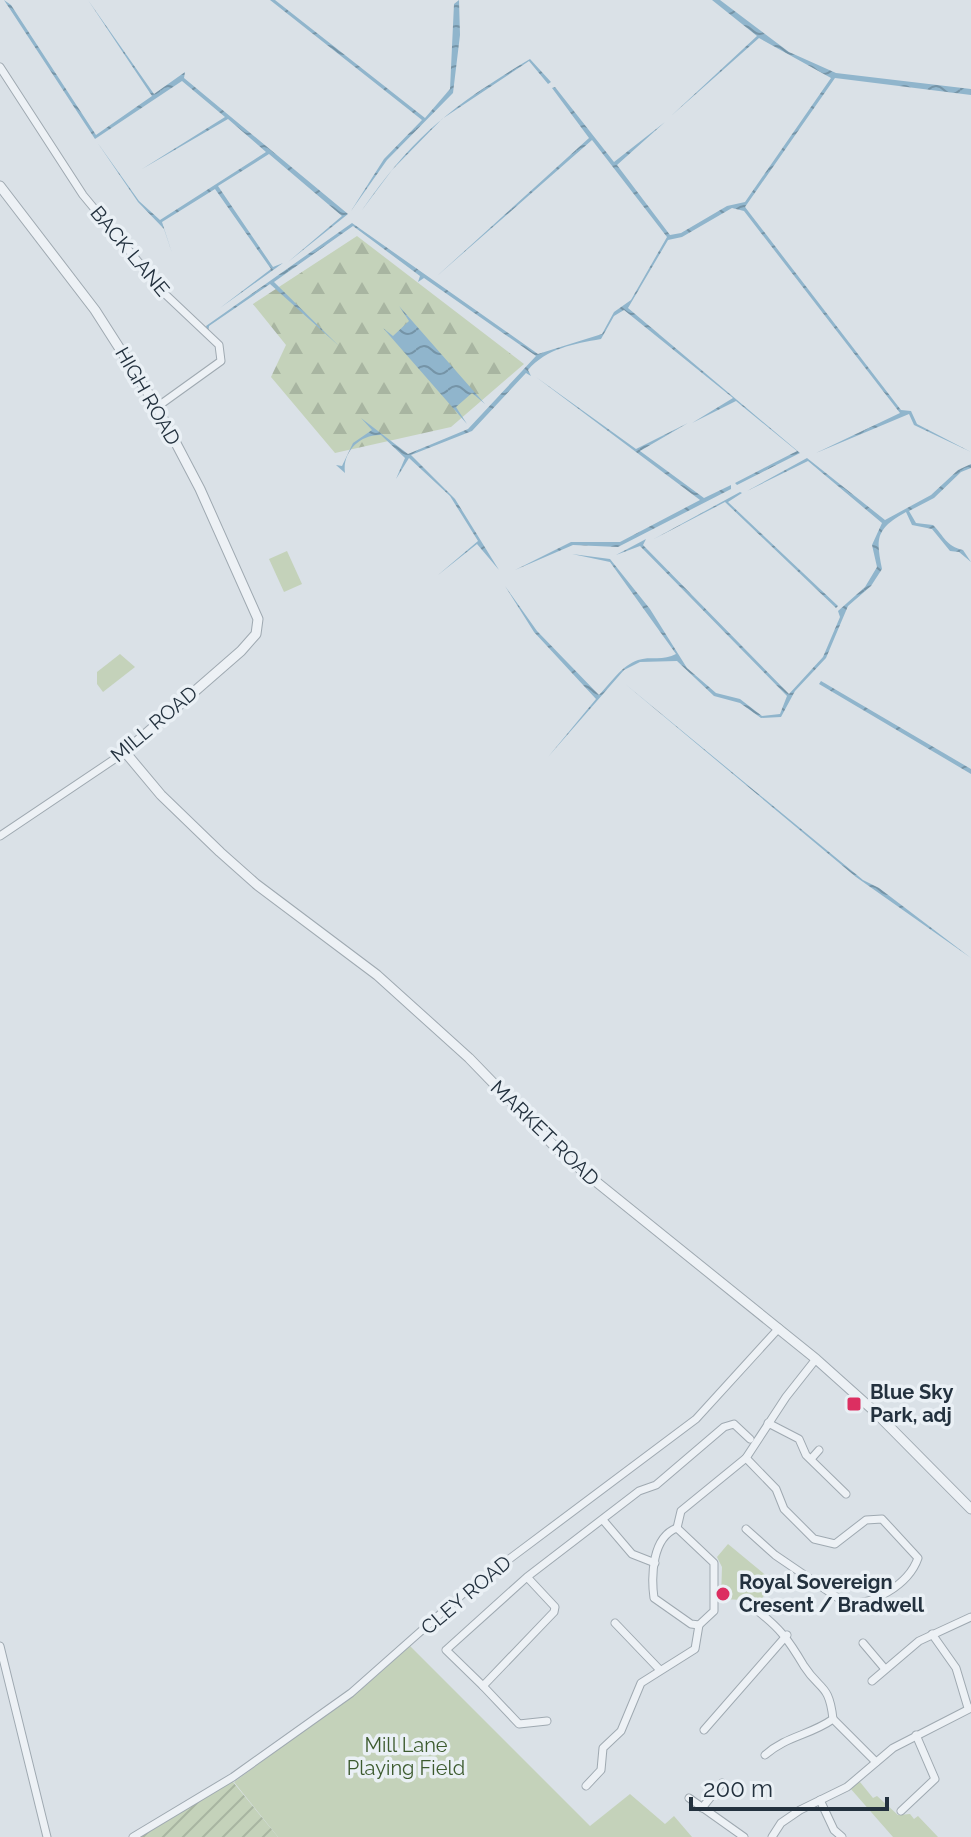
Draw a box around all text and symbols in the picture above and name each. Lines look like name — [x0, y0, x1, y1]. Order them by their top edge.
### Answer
street label: BACK LANE — [85, 201, 175, 301]
street label: HIGH ROAD — [110, 343, 186, 449]
street label: MILL ROAD — [106, 681, 202, 767]
street label: MARKET ROAD — [486, 1075, 604, 1191]
place label: Blue Sky Park, adj — [870, 1380, 953, 1427]
marker: Blue Sky Park, adj — [845, 1395, 863, 1413]
street label: CLEY ROAD — [416, 1550, 516, 1640]
place label: Royal Sovereign Cresent / Bradwell — [739, 1570, 925, 1617]
marker: Royal Sovereign Cresent / Bradwell — [714, 1585, 732, 1603]
park label: Mill Lane Playing Field — [347, 1733, 465, 1780]
scale bar — [691, 1761, 887, 1811]
text: 200 m — [703, 1774, 773, 1803]

